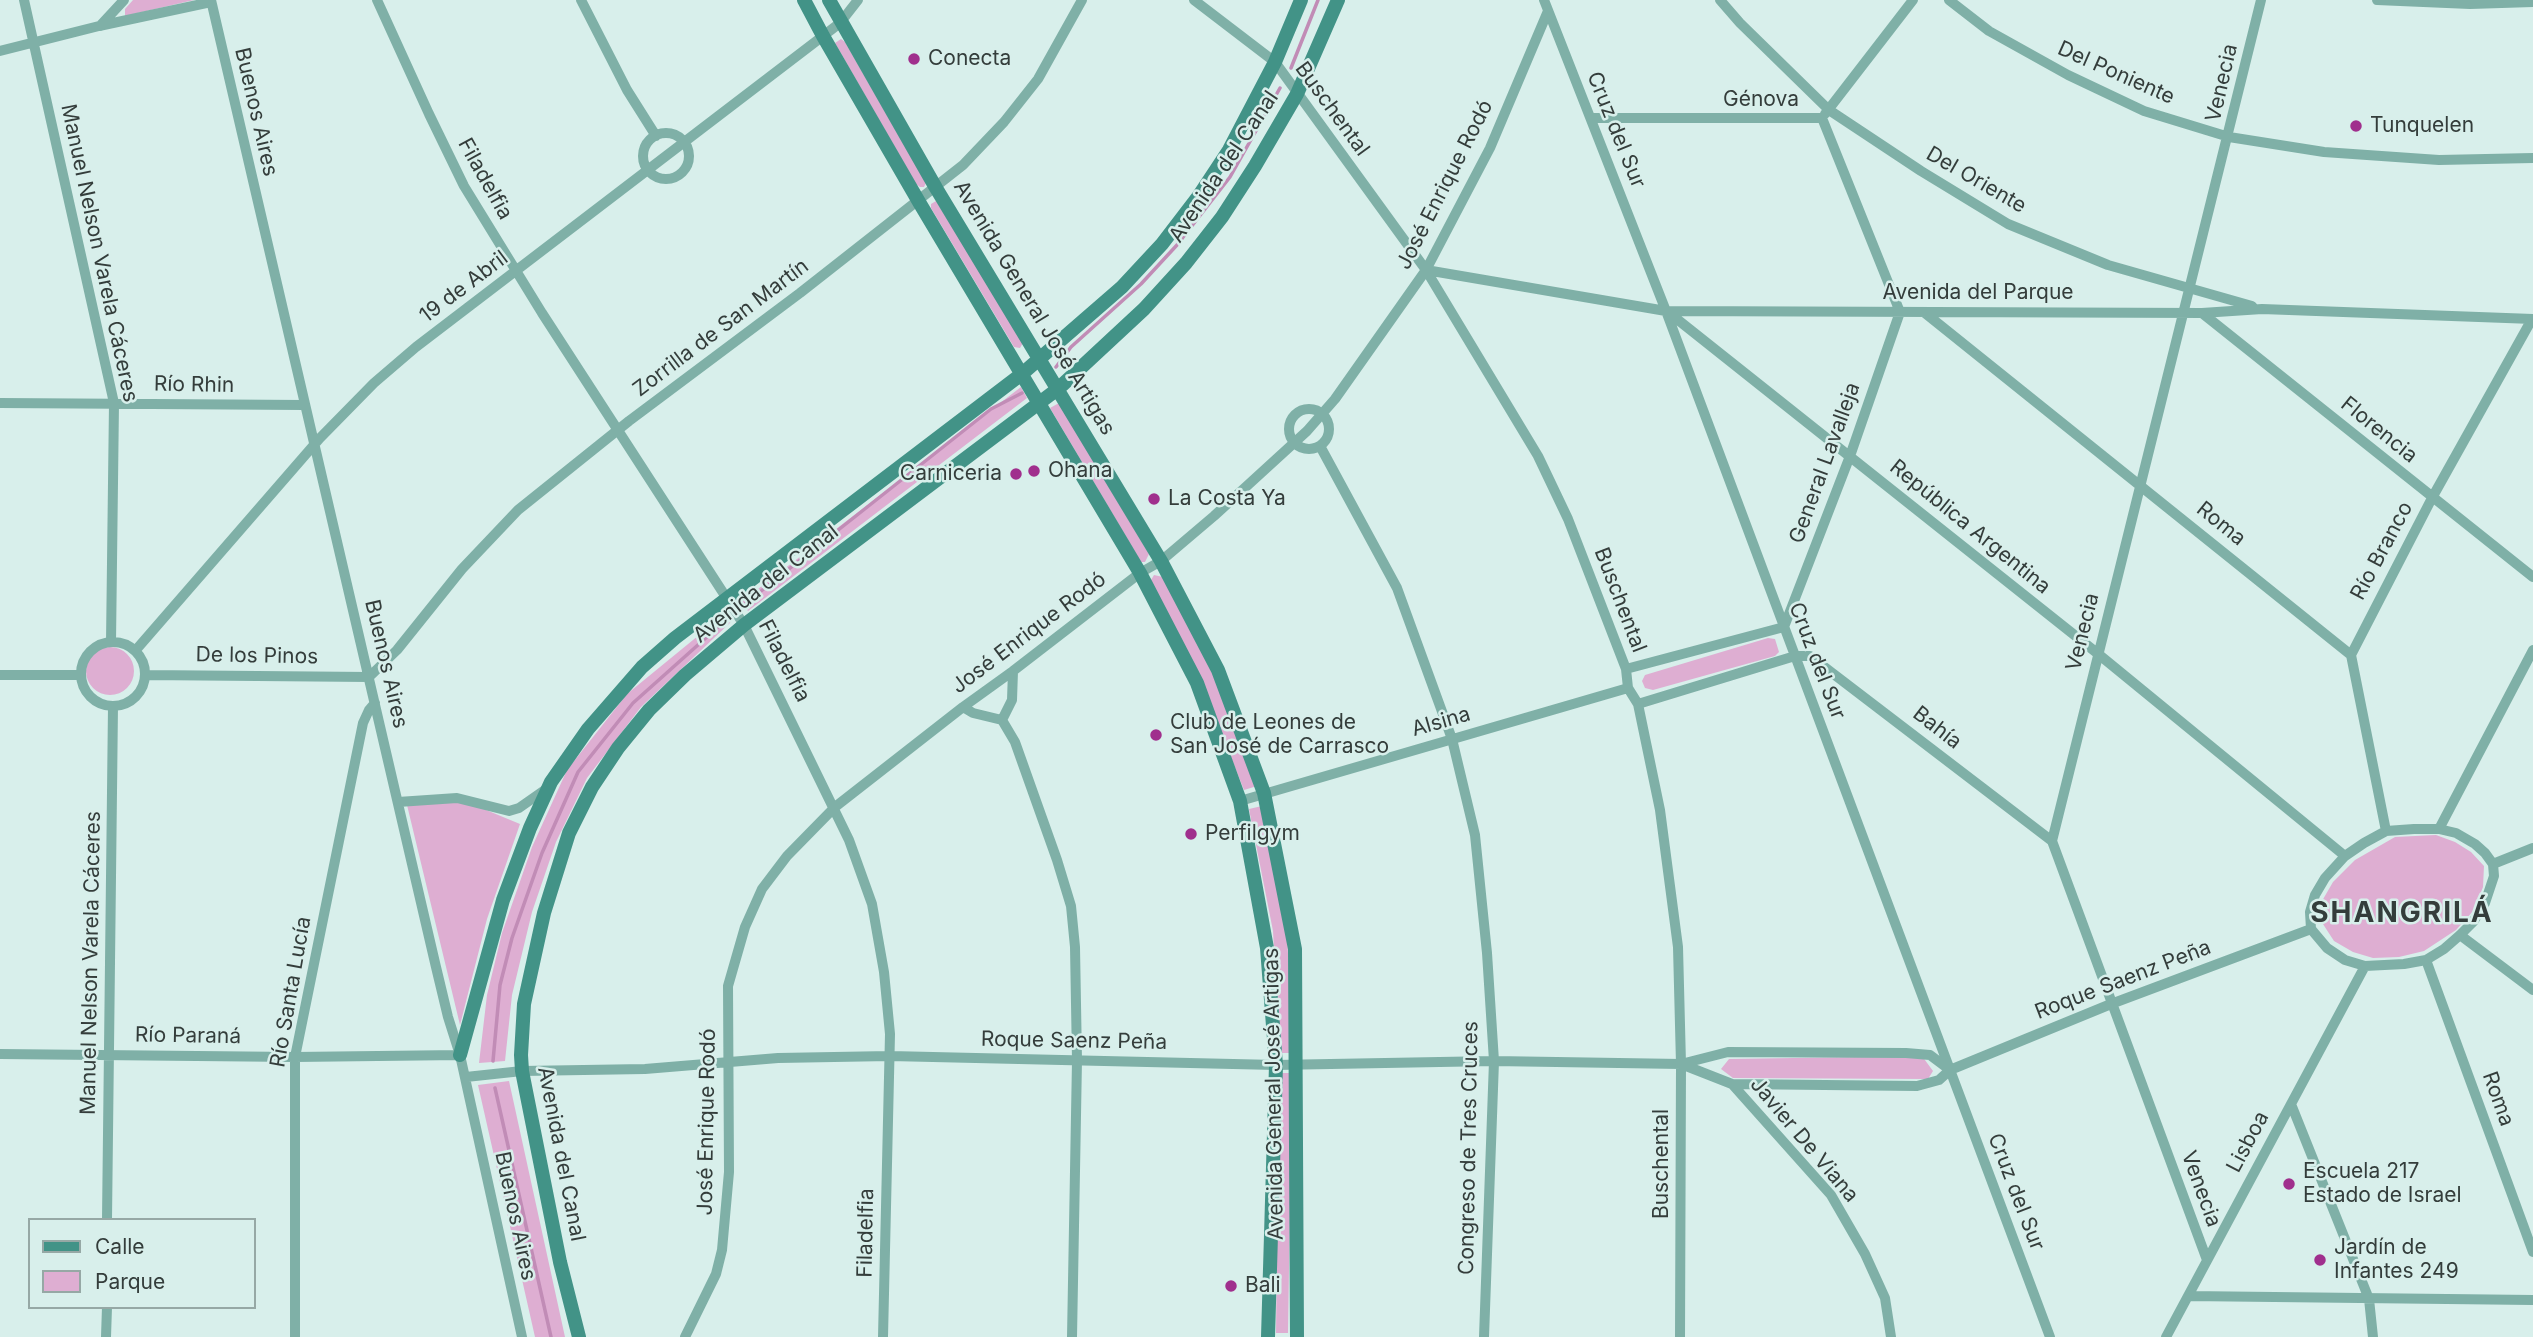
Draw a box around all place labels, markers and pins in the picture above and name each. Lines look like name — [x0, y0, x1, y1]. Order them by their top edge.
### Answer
place label: Conecta — [928, 46, 1011, 72]
marker: Conecta — [906, 51, 922, 67]
place label: Tunquelen — [2370, 113, 2474, 139]
marker: Tunquelen — [2348, 118, 2364, 134]
place label: Ohana — [1048, 458, 1112, 484]
place label: Carniceria — [900, 461, 1002, 487]
marker: Ohana — [1026, 463, 1042, 479]
marker: Carniceria — [1008, 466, 1024, 482]
place label: La Costa Ya — [1168, 486, 1286, 512]
marker: La Costa Ya — [1146, 491, 1162, 507]
place label: Club de Leones de San José de Carrasco — [1170, 710, 1389, 760]
marker: Club de Leones de San José de Carrasco — [1148, 727, 1164, 743]
place label: Perfilgym — [1205, 821, 1300, 847]
marker: Perfilgym — [1183, 826, 1199, 842]
place label: Escuela 217 Estado de Israel — [2303, 1159, 2462, 1209]
marker: Escuela 217 Estado de Israel — [2281, 1176, 2297, 1192]
place label: Jardín de Infantes 249 — [2334, 1235, 2459, 1285]
marker: Jardín de Infantes 249 — [2312, 1252, 2328, 1268]
place label: Bali — [1245, 1273, 1281, 1299]
marker: Bali — [1223, 1278, 1239, 1294]

